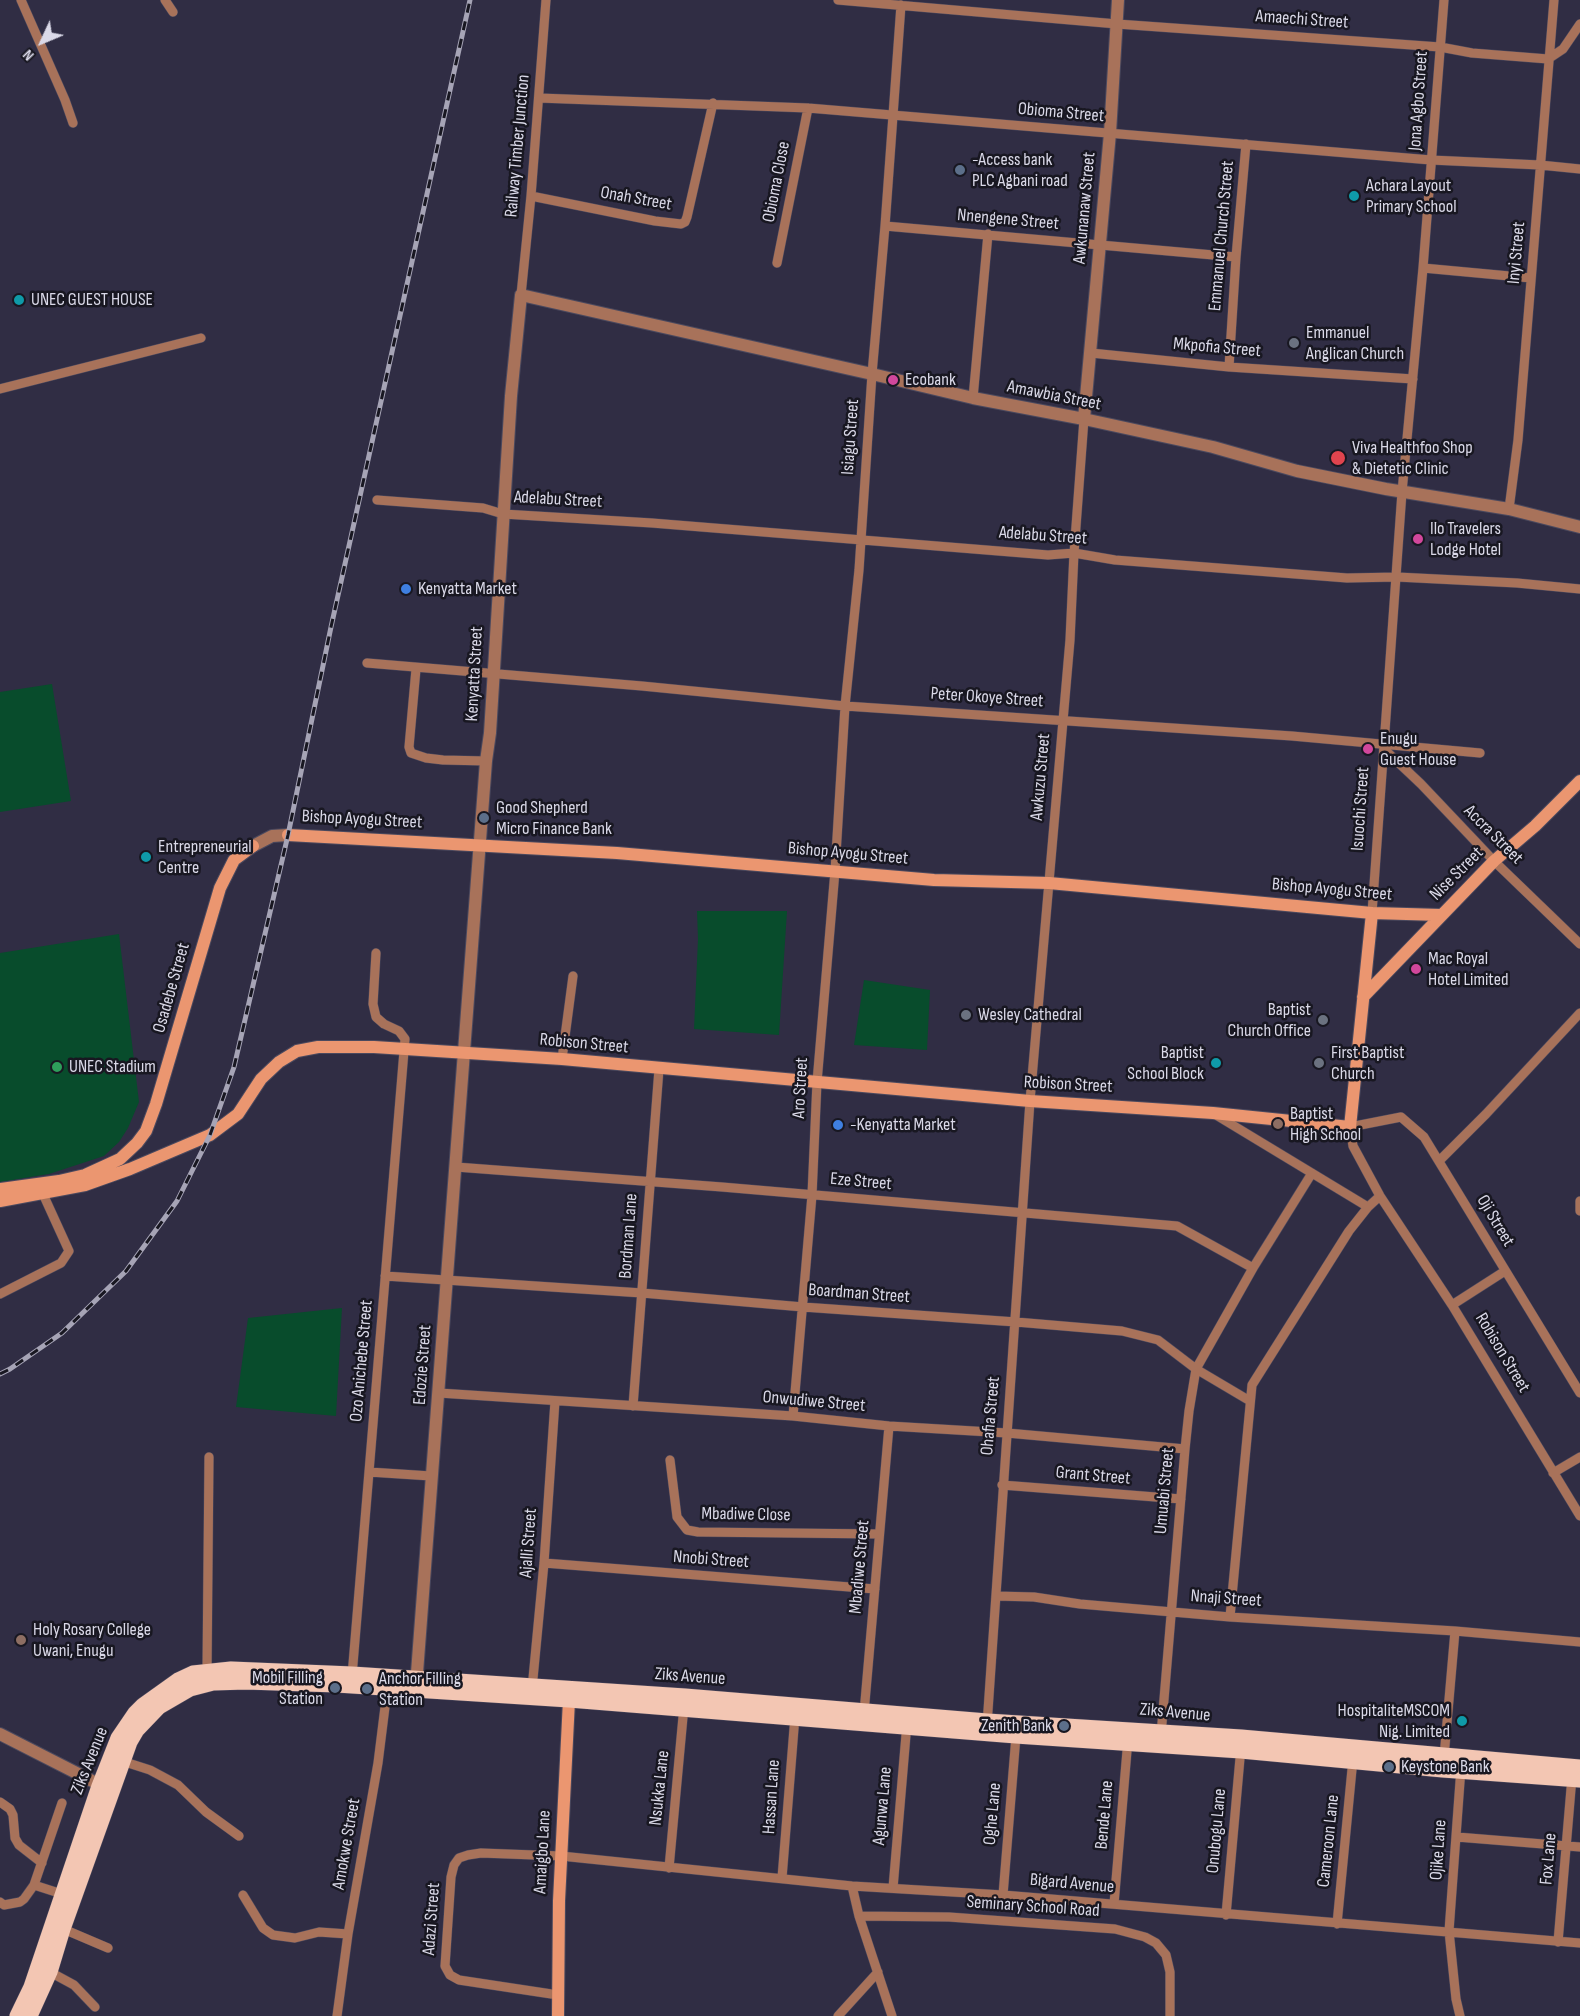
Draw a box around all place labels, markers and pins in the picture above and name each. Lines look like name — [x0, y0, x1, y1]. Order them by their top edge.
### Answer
place label: -Access bank PLC Agbani road — [972, 149, 1068, 192]
marker: -Access bank PLC Agbani road — [953, 163, 967, 177]
place label: Achara Layout Primary School — [1366, 175, 1457, 218]
marker: Achara Layout Primary School — [1347, 189, 1361, 203]
place label: UNEC GUEST HOUSE — [31, 289, 153, 311]
marker: UNEC GUEST HOUSE — [12, 293, 26, 307]
place label: Emmanuel Anglican Church — [1306, 322, 1404, 364]
marker: Emmanuel Anglican Church — [1287, 336, 1301, 350]
place label: Ecobank — [905, 369, 956, 391]
marker: Ecobank — [886, 373, 900, 387]
place label: Viva Healthfoo Shop & Dietetic Clinic — [1352, 437, 1473, 480]
marker: Viva Healthfoo Shop & Dietetic Clinic — [1329, 449, 1347, 467]
place label: Ilo Travelers Lodge Hotel — [1430, 518, 1501, 560]
marker: Ilo Travelers Lodge Hotel — [1411, 532, 1425, 546]
place label: Kenyatta Market — [418, 578, 517, 600]
marker: Kenyatta Market — [399, 582, 413, 596]
place label: Enugu Guest House — [1380, 728, 1456, 771]
marker: Enugu Guest House — [1361, 742, 1375, 756]
place label: Good Shepherd Micro Finance Bank — [496, 797, 612, 840]
marker: Good Shepherd Micro Finance Bank — [477, 811, 491, 825]
place label: Entrepreneurial Centre — [158, 836, 252, 878]
marker: Entrepreneurial Centre — [139, 850, 153, 864]
place label: Mac Royal Hotel Limited — [1428, 948, 1508, 990]
marker: Mac Royal Hotel Limited — [1409, 962, 1423, 976]
place label: Baptist Church Office — [1227, 999, 1311, 1042]
place label: Wesley Cathedral — [978, 1004, 1082, 1026]
marker: Wesley Cathedral — [959, 1008, 973, 1022]
marker: Baptist Church Office — [1316, 1013, 1330, 1027]
place label: Baptist School Block — [1127, 1042, 1204, 1084]
place label: First Baptist Church — [1331, 1042, 1404, 1084]
place label: UNEC Stadium — [69, 1056, 156, 1078]
marker: Baptist School Block — [1209, 1056, 1223, 1070]
marker: First Baptist Church — [1312, 1056, 1326, 1070]
marker: UNEC Stadium — [50, 1060, 64, 1074]
place label: Baptist High School — [1290, 1103, 1361, 1146]
place label: -Kenyatta Market — [850, 1114, 956, 1136]
marker: Baptist High School — [1271, 1117, 1285, 1131]
marker: -Kenyatta Market — [831, 1118, 845, 1132]
place label: Holy Rosary College Uwani, Enugu — [33, 1619, 151, 1662]
marker: Holy Rosary College Uwani, Enugu — [14, 1633, 28, 1647]
place label: Mobil Filling Station — [252, 1667, 323, 1710]
place label: Anchor Filling Station — [379, 1668, 461, 1710]
marker: Mobil Filling Station — [328, 1681, 342, 1695]
marker: Anchor Filling Station — [360, 1682, 374, 1696]
place label: HospitaliteMSCOM Nig. Limited — [1338, 1700, 1450, 1742]
marker: HospitaliteMSCOM Nig. Limited — [1455, 1714, 1469, 1728]
place label: Zenith Bank — [981, 1715, 1052, 1737]
marker: Zenith Bank — [1057, 1719, 1071, 1733]
place label: Keystone Bank — [1401, 1756, 1490, 1778]
marker: Keystone Bank — [1382, 1760, 1396, 1774]

